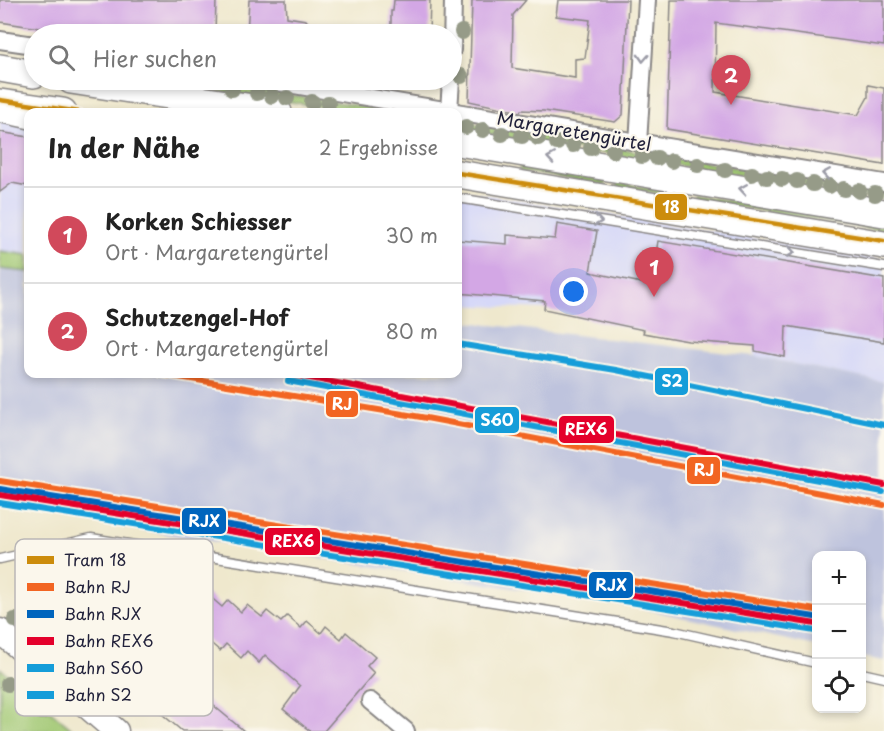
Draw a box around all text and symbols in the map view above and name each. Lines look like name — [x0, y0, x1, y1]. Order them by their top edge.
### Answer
search box — [24, 24, 462, 90]
icon: search — [45, 41, 78, 74]
text: Hier suchen — [93, 41, 217, 74]
one-way arrow — [637, 54, 650, 63]
pin: 2 — [712, 56, 750, 105]
street label: Margaretengürtel — [495, 104, 653, 157]
text: In der Nähe — [48, 128, 200, 167]
text: 2 Ergebnisse — [319, 132, 438, 162]
one-way arrow — [546, 152, 556, 164]
one-way arrow — [822, 168, 832, 181]
one-way arrow — [739, 184, 748, 196]
line badge: 18 — [654, 193, 688, 221]
text: 18 — [662, 194, 680, 218]
text: Korken Schiesser — [105, 204, 292, 237]
one-way arrow — [594, 214, 603, 226]
text: 1 — [63, 220, 72, 250]
text: 30 m — [385, 220, 438, 250]
text: Ort · Margaretengürtel — [105, 237, 329, 267]
one-way arrow — [785, 245, 795, 258]
pin: 1 — [634, 248, 674, 297]
your location — [559, 277, 588, 306]
text: Schutzengel-Hof — [105, 300, 289, 333]
text: 2 — [60, 316, 75, 346]
text: 80 m — [386, 316, 438, 346]
text: Ort · Margaretengürtel — [105, 333, 329, 363]
line badge: S2 — [654, 367, 689, 396]
text: S2 — [661, 368, 683, 392]
line badge: RJ — [325, 390, 359, 418]
text: RJ — [332, 391, 352, 415]
line badge: S60 — [474, 406, 520, 434]
text: S60 — [480, 407, 514, 431]
line badge: REX6 — [558, 415, 615, 444]
text: REX6 — [565, 416, 607, 440]
line badge: RJ — [686, 456, 721, 485]
text: RJ — [694, 457, 714, 481]
line badge: RJX — [181, 507, 227, 535]
text: RJX — [188, 508, 220, 532]
line badge: REX6 — [264, 527, 321, 556]
text: REX6 — [272, 528, 314, 552]
legend — [15, 539, 213, 716]
text: Tram 18 — [64, 547, 127, 571]
map controls — [812, 551, 866, 713]
button: + — [812, 551, 866, 605]
line badge: RJX — [588, 571, 634, 599]
text: RJX — [595, 572, 627, 596]
text: Bahn RJ — [64, 574, 131, 598]
text: Bahn RJX — [64, 601, 142, 625]
button: − — [812, 605, 866, 659]
text: Bahn REX6 — [64, 628, 153, 652]
text: Bahn S60 — [64, 655, 143, 679]
button: locate — [812, 659, 866, 713]
text: Bahn S2 — [64, 682, 132, 706]

